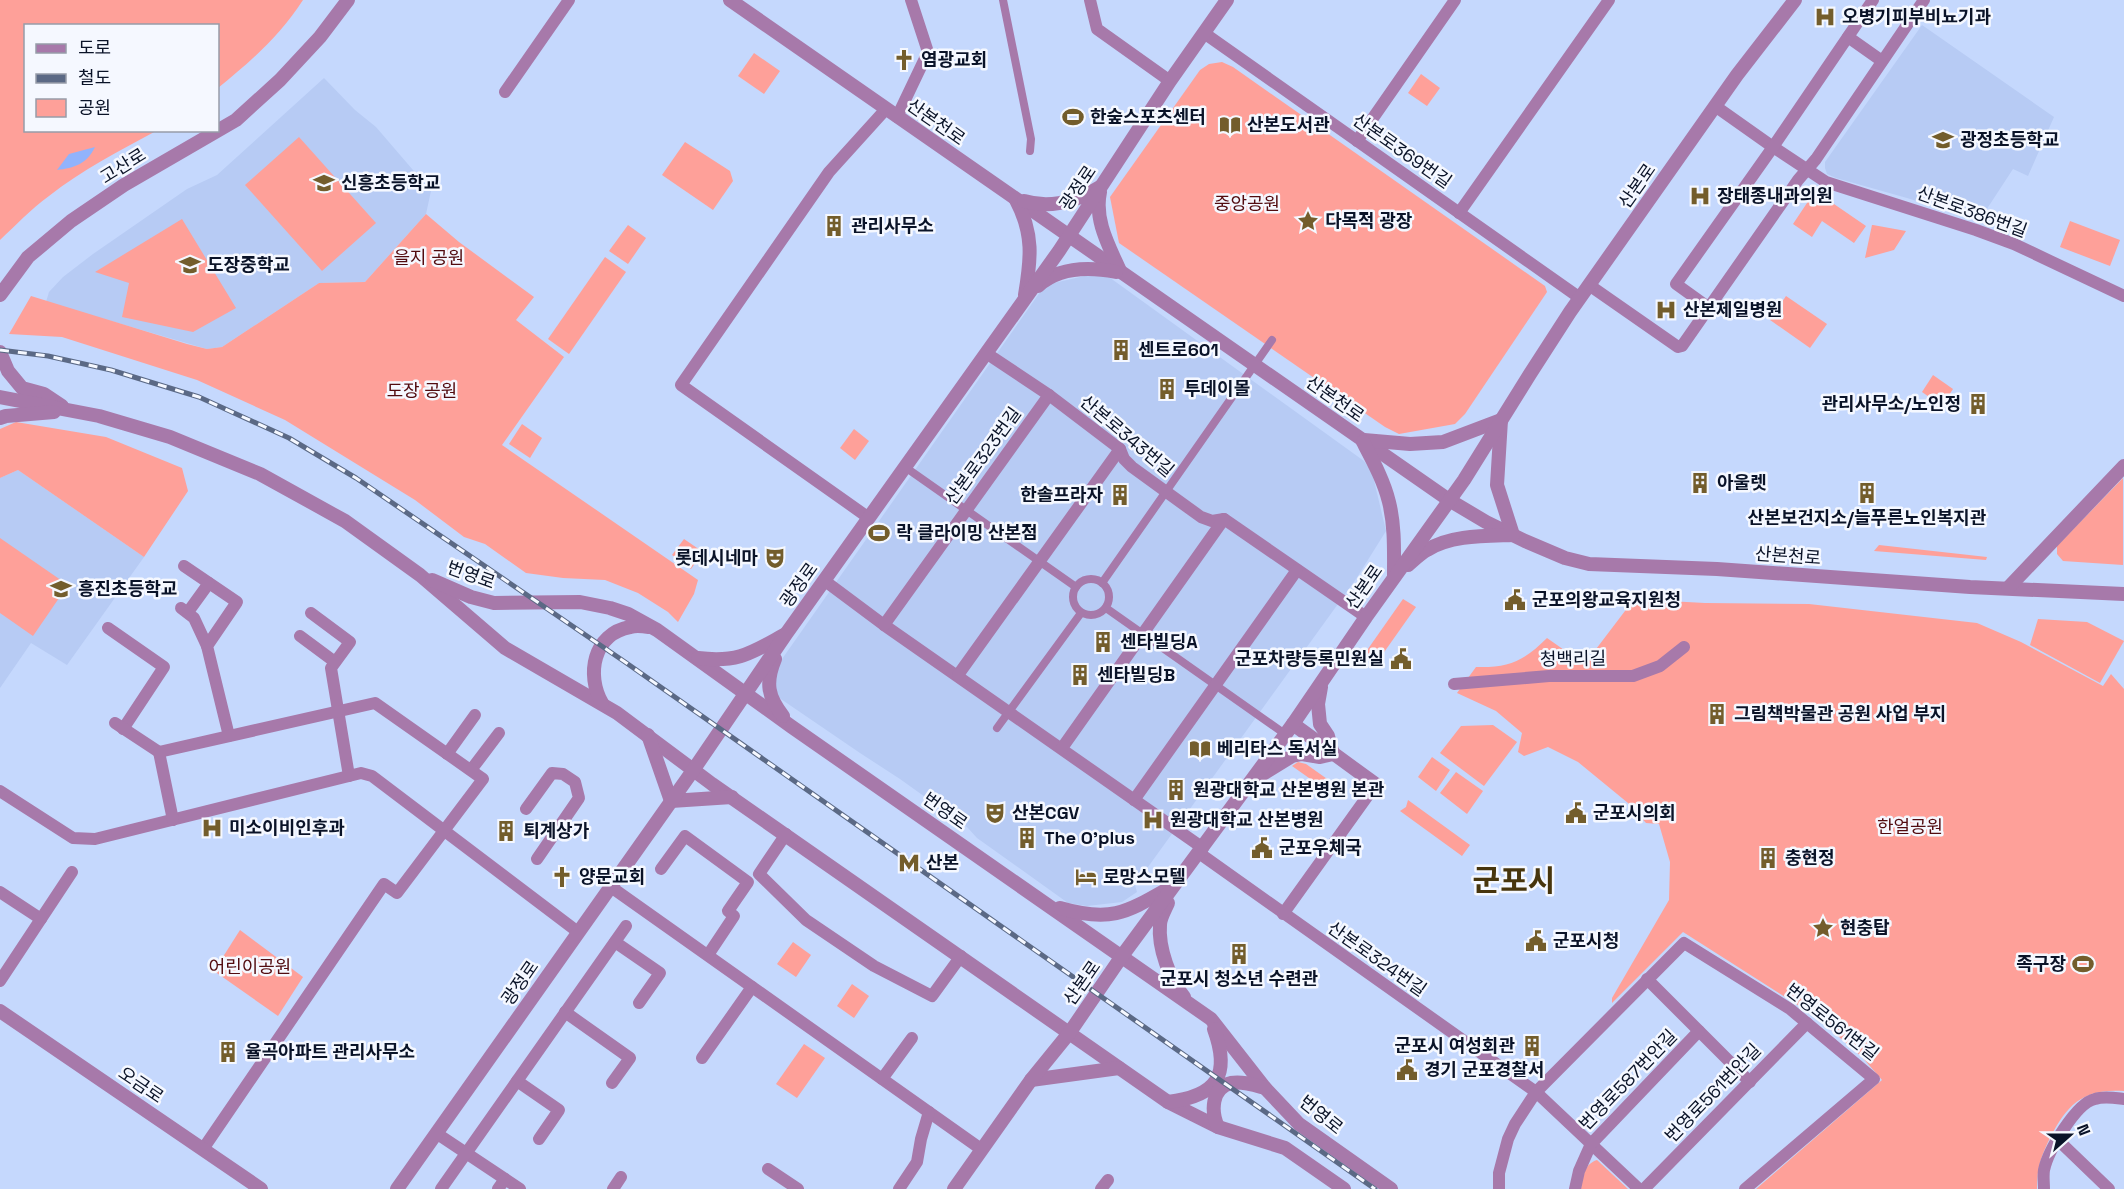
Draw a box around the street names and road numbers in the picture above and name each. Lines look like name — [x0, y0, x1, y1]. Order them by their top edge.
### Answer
street label: 산본천로 — [903, 93, 970, 150]
street label: 산본로369번길 — [1348, 108, 1456, 193]
street label: 고산로 — [96, 143, 150, 188]
street label: 산본로 — [1613, 159, 1660, 213]
street label: 광정로 — [1054, 161, 1101, 215]
street label: 산본로386번길 — [1914, 181, 2031, 242]
street label: 산본천로 — [1302, 370, 1369, 427]
street label: 산본로343번길 — [1076, 390, 1179, 482]
street label: 산본로323번길 — [939, 402, 1026, 509]
street label: 산본천로 — [1754, 542, 1822, 569]
street label: 번영로 — [444, 555, 498, 594]
street label: 광정로 — [775, 558, 823, 612]
street label: 산본로 — [1340, 560, 1387, 614]
street label: 청백리길 — [1540, 646, 1606, 671]
street label: 번영로 — [918, 787, 972, 834]
street label: 산본로324번길 — [1323, 916, 1431, 1001]
street label: 광정로 — [496, 956, 543, 1010]
street label: 산본로 — [1058, 956, 1105, 1010]
street label: 번영로561번길 — [1781, 978, 1884, 1065]
street label: 번영로587번안길 — [1574, 1024, 1682, 1135]
street label: 번영로561번안길 — [1660, 1038, 1766, 1147]
street label: 오금로 — [114, 1061, 168, 1108]
street label: 번영로 — [1295, 1090, 1348, 1139]

